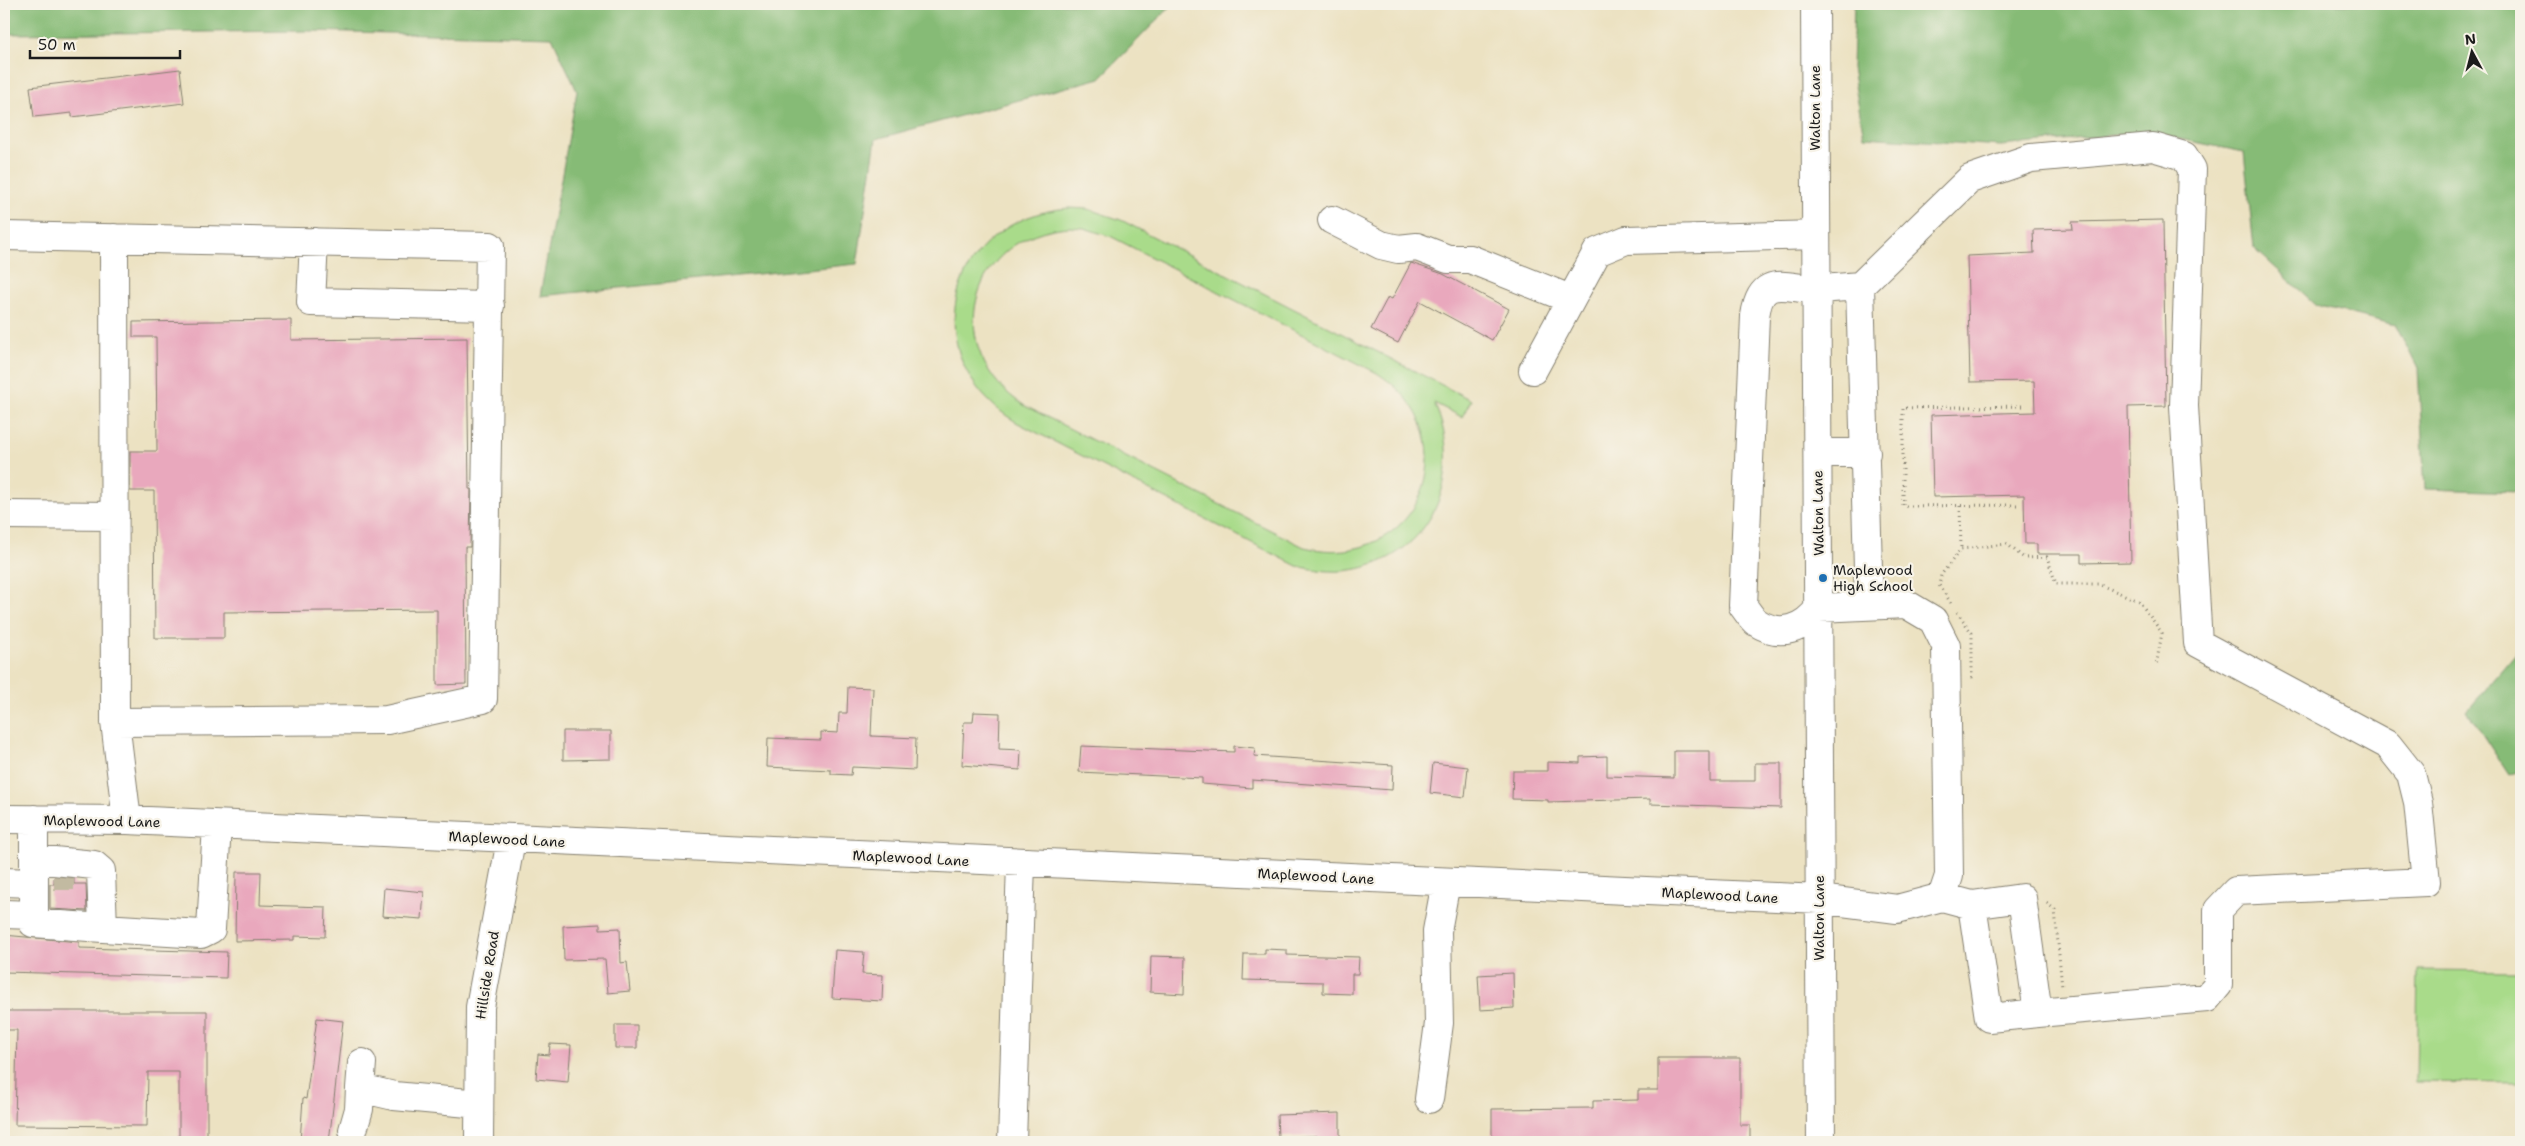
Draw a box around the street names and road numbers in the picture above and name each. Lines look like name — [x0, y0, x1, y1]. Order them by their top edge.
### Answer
street label: Walton Lane — [1806, 65, 1824, 151]
street label: Walton Lane — [1808, 470, 1828, 556]
street label: Maplewood Lane — [43, 811, 161, 831]
street label: Maplewood Lane — [448, 827, 566, 851]
street label: Maplewood Lane — [852, 846, 970, 870]
street label: Maplewood Lane — [1257, 864, 1375, 888]
street label: Walton Lane — [1810, 875, 1828, 961]
street label: Maplewood Lane — [1661, 883, 1779, 907]
street label: Hillside Road — [471, 929, 503, 1021]

